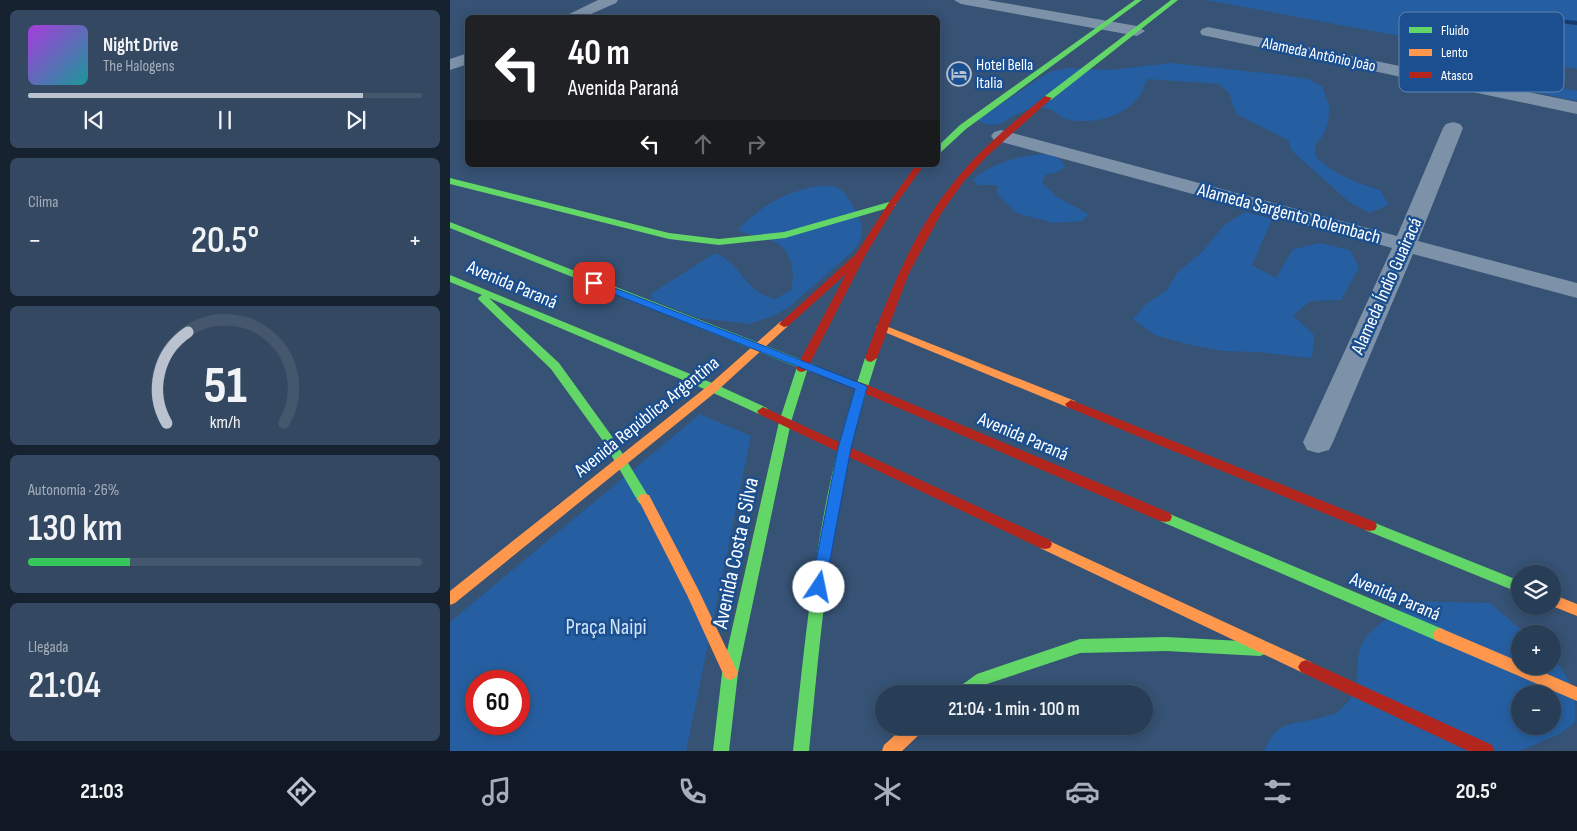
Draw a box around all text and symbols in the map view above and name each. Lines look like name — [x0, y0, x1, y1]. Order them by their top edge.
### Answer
legend — [1399, 12, 1564, 92]
text: Fluido — [1441, 22, 1469, 39]
text: 40 m — [568, 32, 630, 75]
street label: Alameda Antônio João — [1260, 33, 1377, 76]
text: Night Drive — [103, 34, 178, 57]
icon: left — [485, 35, 550, 100]
text: Lento — [1441, 44, 1468, 61]
place label: Hotel Bella Italia — [976, 56, 1033, 93]
text: The Halogens — [103, 57, 174, 76]
hotel icon: Hotel Bella Italia — [946, 61, 972, 87]
text: Atasco — [1440, 67, 1473, 84]
text: Avenida Paraná — [568, 75, 679, 102]
icon: previous — [80, 106, 108, 134]
icon: pause — [211, 106, 239, 134]
icon: next — [342, 106, 370, 134]
icon: left — [636, 130, 664, 158]
icon: ahead — [689, 130, 717, 158]
icon: right — [742, 130, 770, 158]
street label: Alameda Sargento Rolembach — [1194, 178, 1383, 249]
text: Clima — [28, 193, 58, 212]
street label: Alameda Índio Guairacá — [1346, 214, 1427, 359]
text: 20.5° — [191, 218, 259, 263]
text: − — [28, 224, 42, 257]
text: + — [408, 224, 422, 257]
street label: Avenida Paraná — [463, 255, 561, 314]
pin — [573, 262, 615, 304]
icon: arrive — [580, 269, 608, 297]
street label: Avenida República Argentina — [569, 352, 724, 483]
text: 51 — [203, 355, 247, 418]
street label: Avenida Paraná — [974, 407, 1072, 466]
text: km/h — [210, 412, 240, 433]
street label: Avenida Costa e Silva — [707, 475, 765, 632]
text: Autonomía · 26% — [28, 481, 119, 500]
text: 130 km — [28, 506, 123, 551]
position arrow — [792, 560, 844, 612]
map controls — [1511, 565, 1561, 735]
button: layers — [1511, 565, 1561, 615]
street label: Avenida Paraná — [1346, 567, 1444, 626]
park label: Praça Naipi — [565, 614, 647, 641]
button: + — [1511, 625, 1561, 675]
text: Llegada — [28, 638, 69, 657]
text: 21:04 — [28, 663, 101, 708]
speed limit sign: 60 — [465, 670, 530, 735]
button: − — [1511, 685, 1561, 735]
text: 21:04 · 1 min · 100 m — [948, 698, 1080, 721]
icon: directions — [284, 774, 319, 809]
icon: music — [479, 774, 514, 809]
icon: phone — [675, 774, 710, 809]
icon: climate — [870, 774, 905, 809]
icon: car — [1065, 774, 1100, 809]
icon: filters — [1260, 774, 1295, 809]
text: 21:03 — [80, 778, 124, 805]
text: 20.5° — [1456, 778, 1497, 805]

